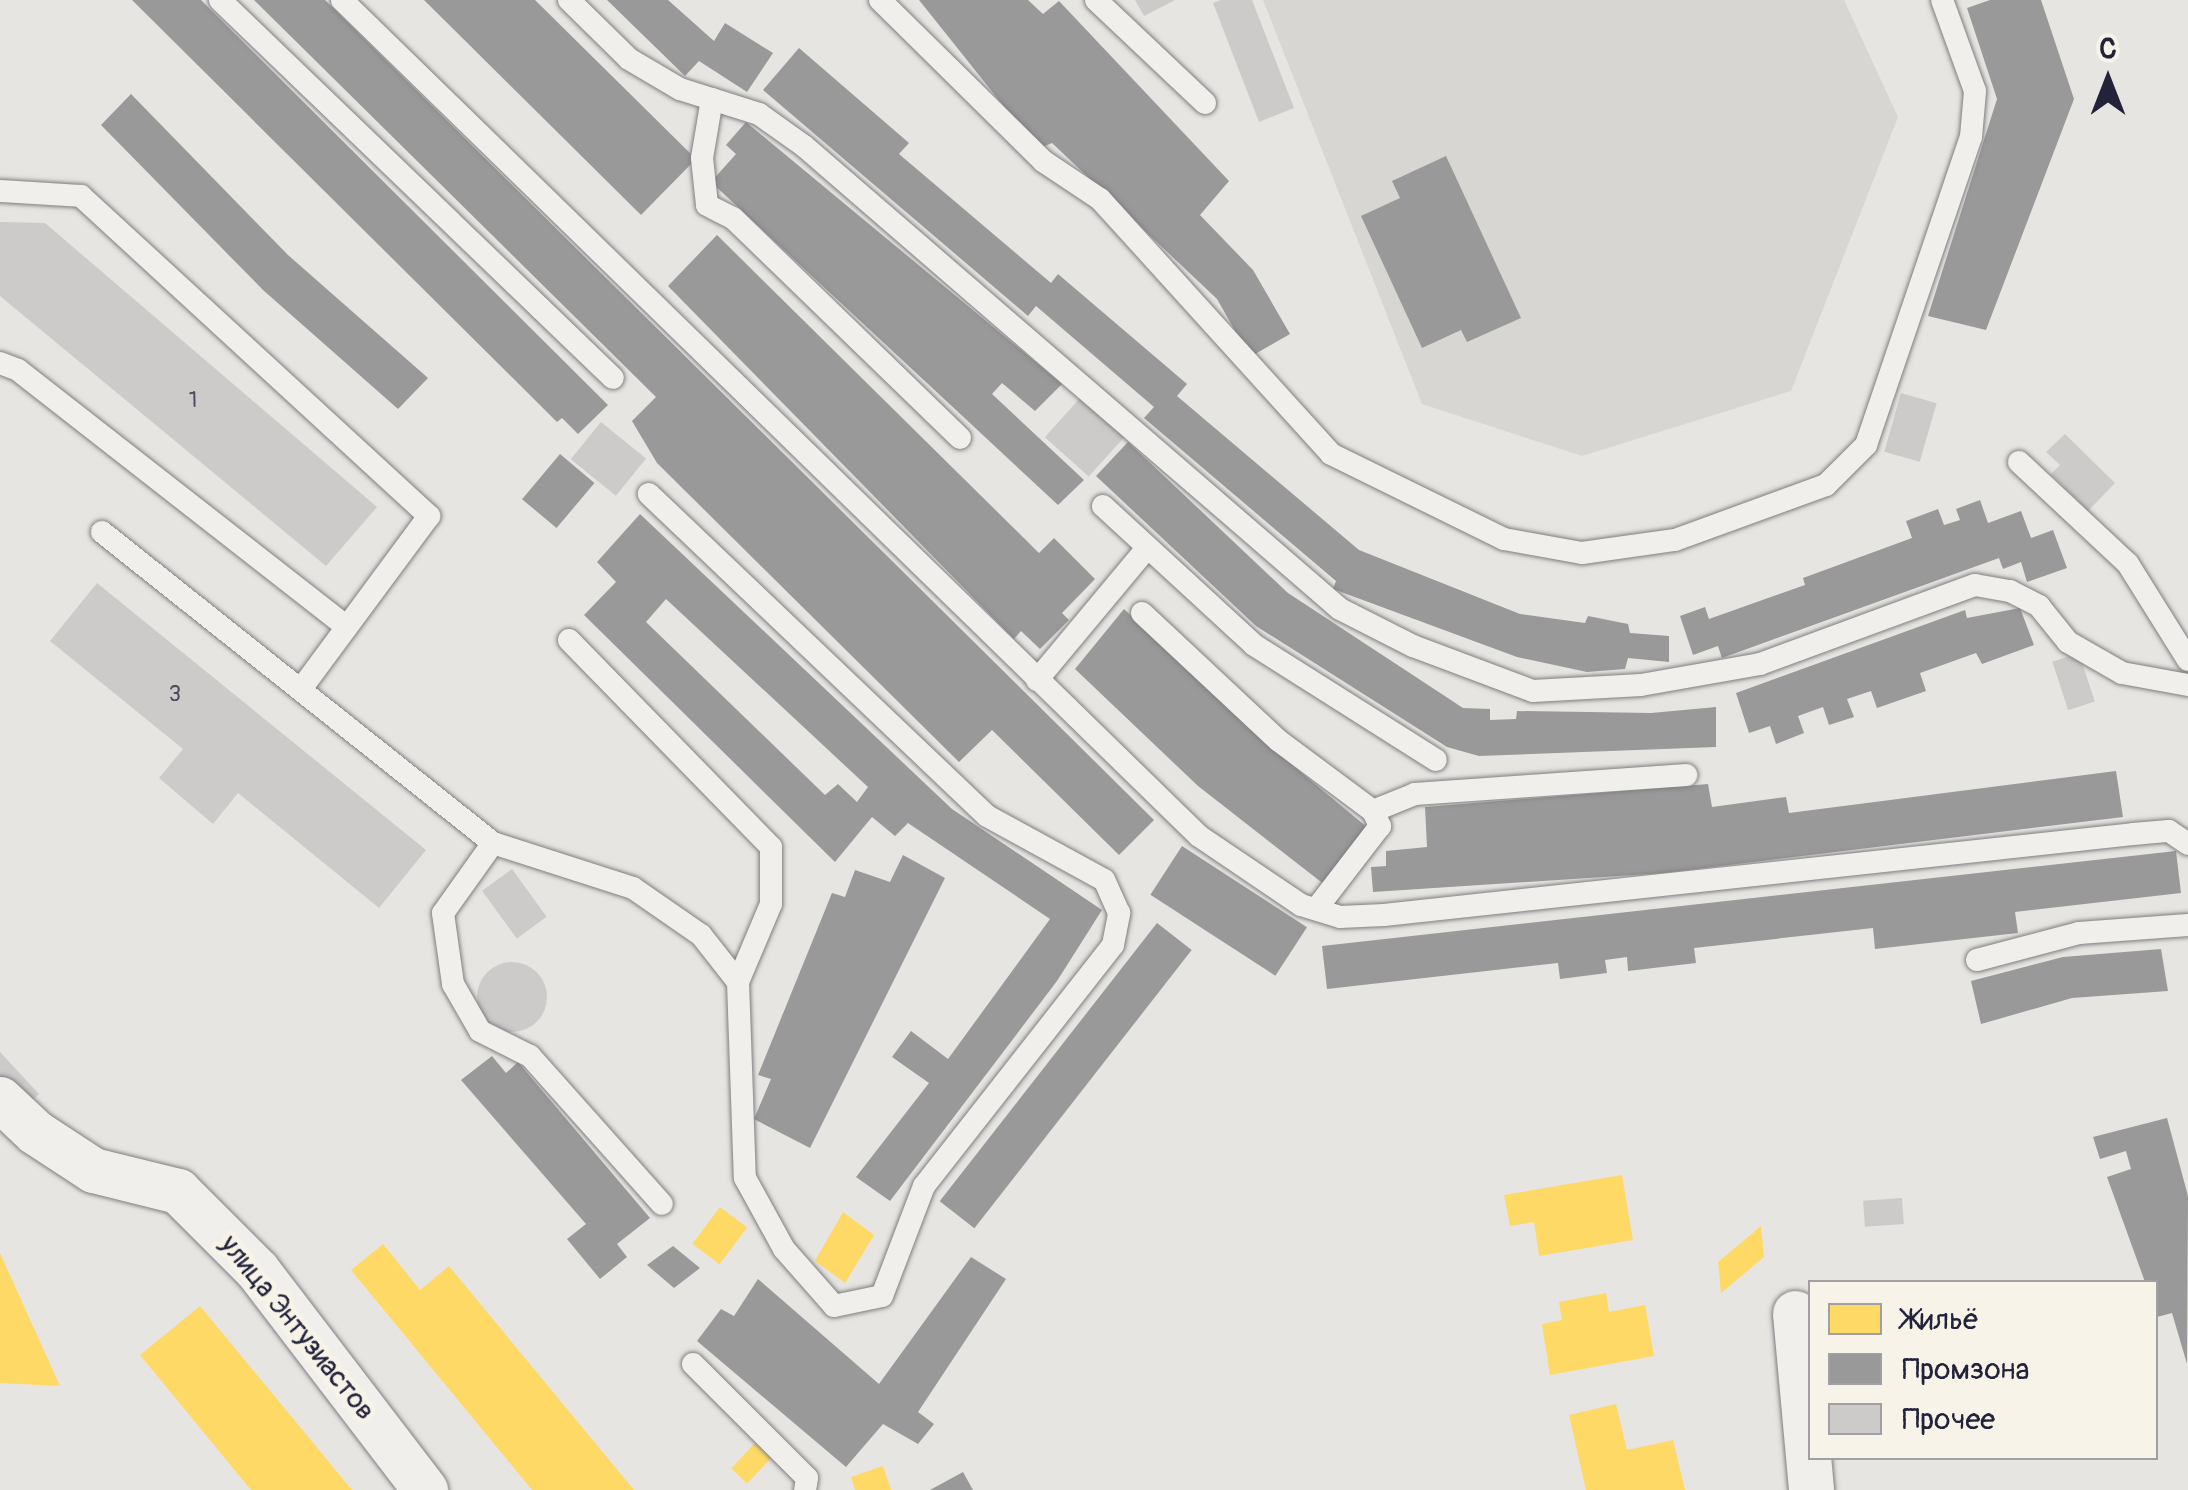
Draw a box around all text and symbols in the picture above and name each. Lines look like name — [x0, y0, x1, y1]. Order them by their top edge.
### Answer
north arrow — [2058, 30, 2158, 130]
text: С — [2099, 32, 2117, 67]
house number: 1 — [189, 388, 197, 414]
house number: 3 — [169, 682, 181, 708]
street label: улица Энтузиастов — [212, 1229, 382, 1427]
legend — [1808, 1280, 2158, 1460]
text: Жильё — [1902, 1301, 1979, 1338]
text: Промзона — [1902, 1351, 2030, 1388]
text: Прочее — [1902, 1401, 1995, 1438]

